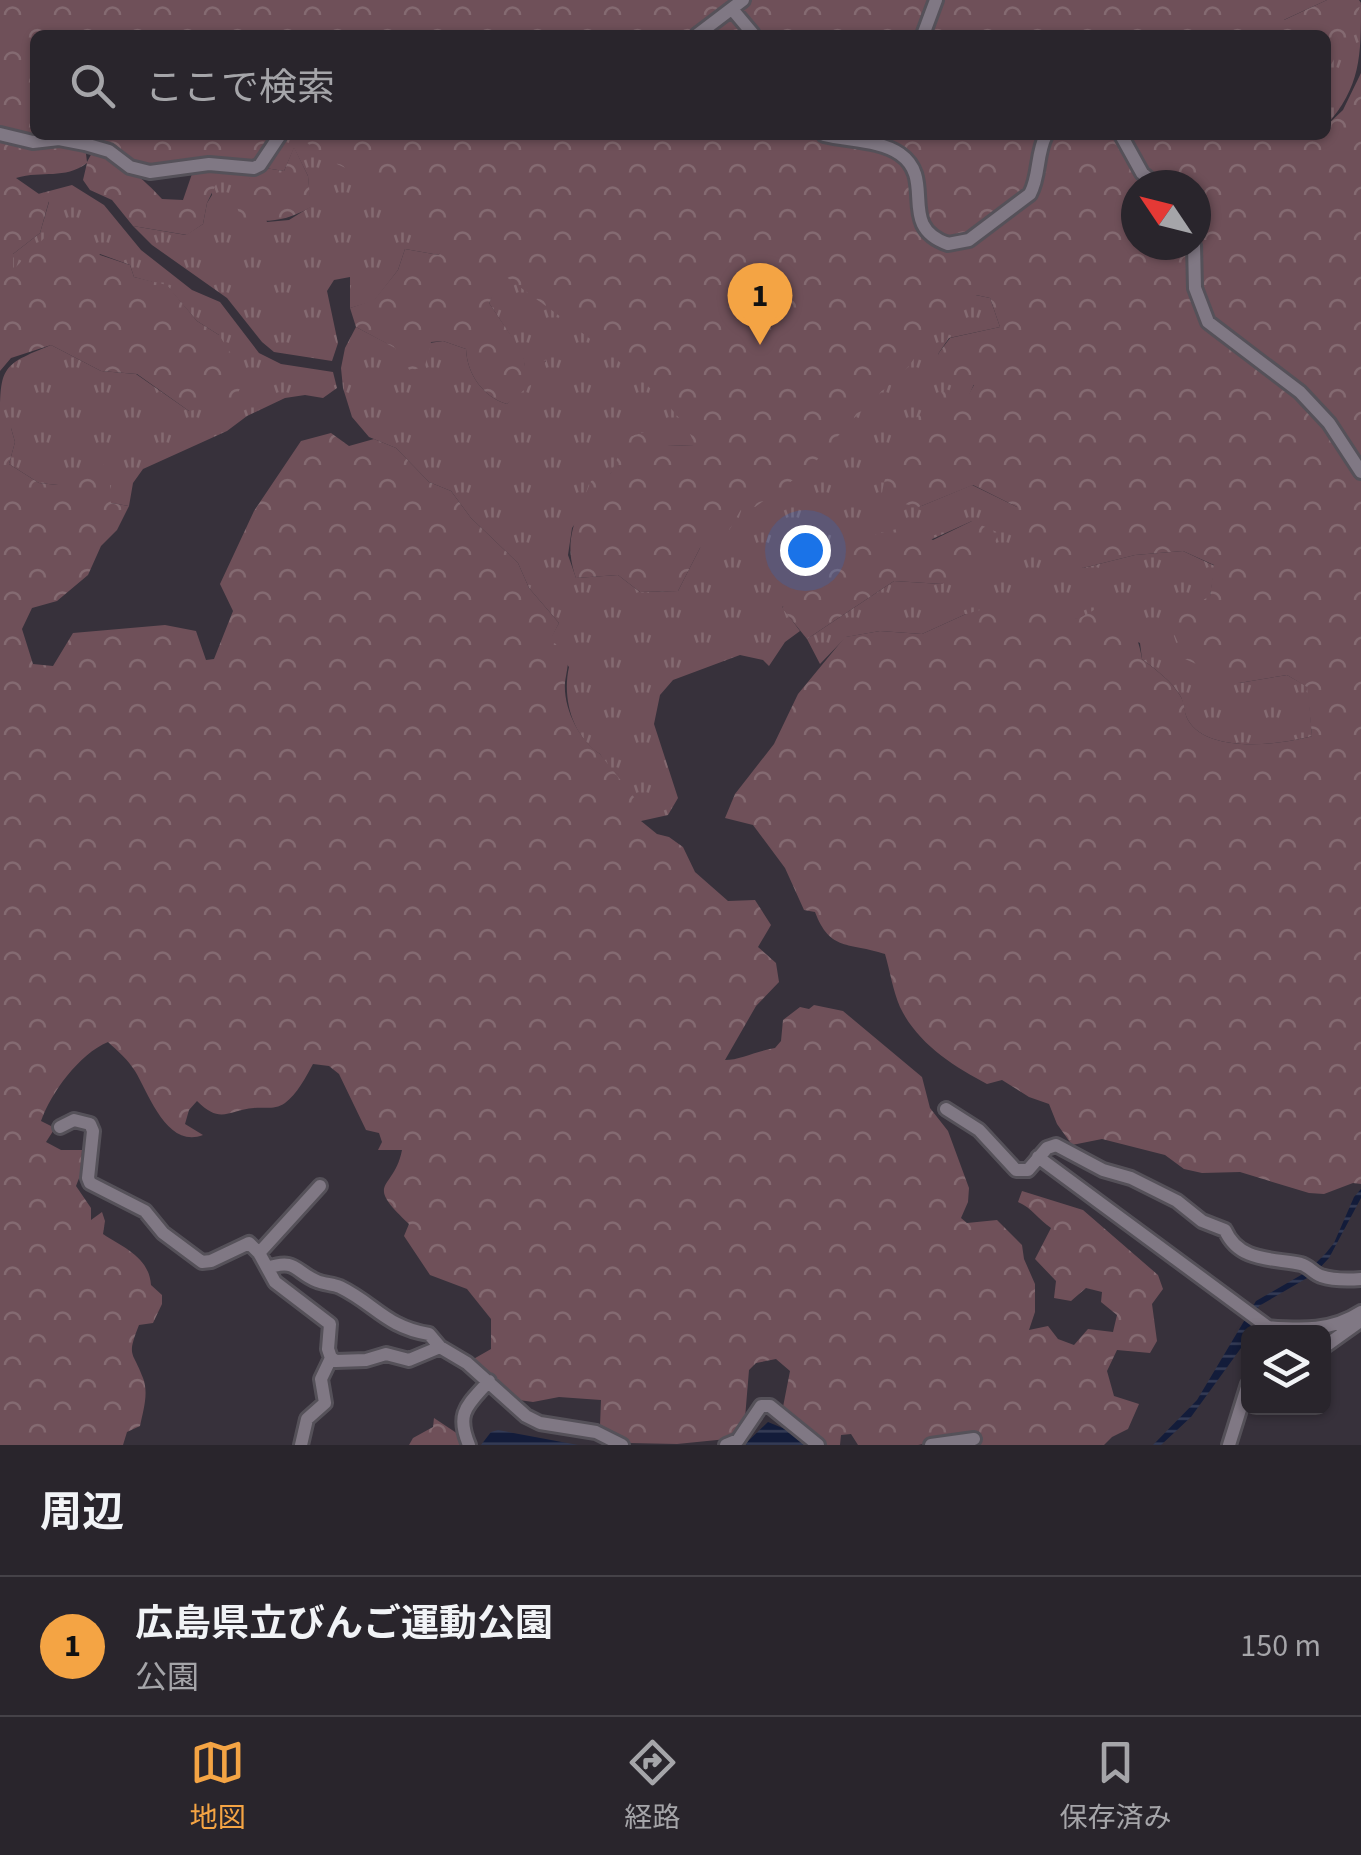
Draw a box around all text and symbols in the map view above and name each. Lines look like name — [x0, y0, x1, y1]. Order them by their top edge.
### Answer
search box — [30, 30, 1331, 140]
icon: search — [65, 58, 120, 113]
text: ここで検索 — [145, 61, 335, 115]
north arrow — [1121, 170, 1211, 260]
pin: 1 — [728, 262, 792, 345]
your location — [780, 525, 831, 576]
map controls — [1241, 1325, 1331, 1415]
button: layers — [1241, 1325, 1331, 1415]
text: 周辺 — [40, 1483, 124, 1543]
text: 広島県立びんご運動公園 — [135, 1597, 553, 1651]
text: 1 — [64, 1623, 81, 1669]
text: 150 m — [1240, 1623, 1321, 1669]
text: 公園 — [135, 1655, 199, 1701]
tab: 地図 — [189, 1735, 246, 1838]
tab: 経路 — [624, 1735, 681, 1838]
tab: 保存済み — [1059, 1735, 1172, 1838]

